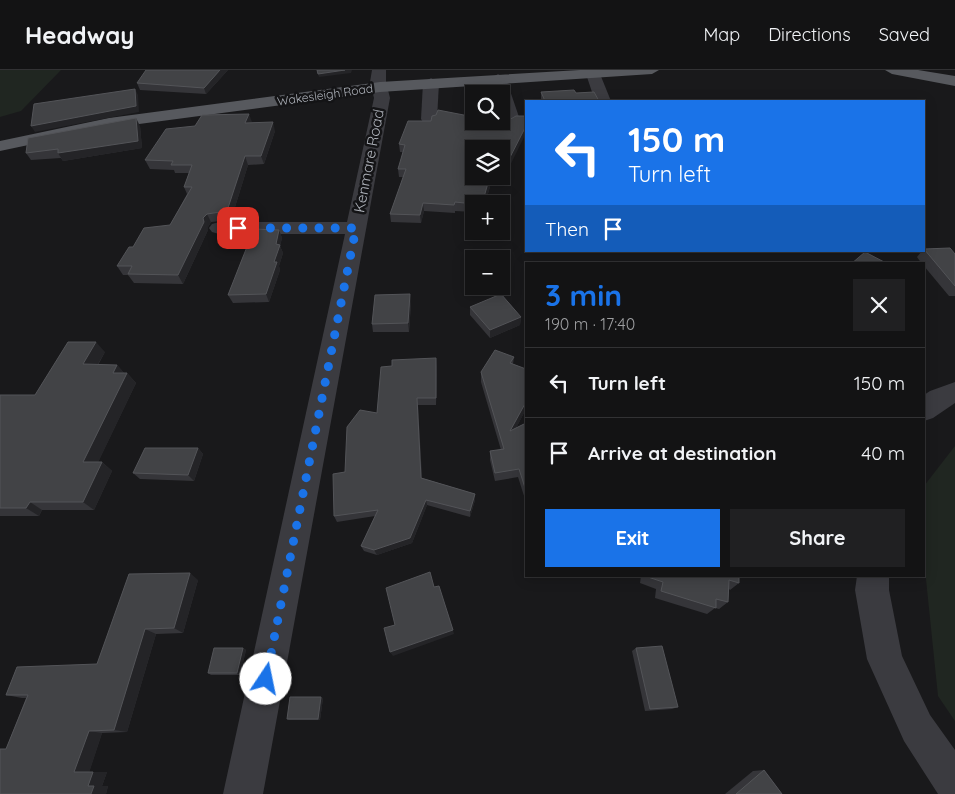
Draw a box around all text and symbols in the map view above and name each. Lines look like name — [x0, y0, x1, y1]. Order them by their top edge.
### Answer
text: Headway — [25, 20, 134, 50]
text: Map — [703, 23, 740, 46]
text: Directions — [768, 23, 851, 46]
text: Saved — [879, 23, 930, 46]
street label: Wakesleigh Road — [276, 80, 374, 109]
map controls — [465, 85, 510, 295]
button: search — [465, 85, 510, 130]
street label: Kenmare Road — [349, 108, 388, 214]
text: 150 m — [628, 117, 725, 161]
icon: left — [545, 120, 610, 185]
button: layers — [465, 140, 510, 185]
text: Turn left — [628, 160, 711, 188]
button: + — [465, 195, 510, 240]
pin — [217, 207, 259, 249]
icon: arrive — [224, 214, 252, 242]
icon: arrive — [599, 215, 627, 243]
text: Then — [545, 217, 589, 241]
button: − — [465, 250, 510, 295]
text: 3 min — [545, 276, 622, 314]
button: close — [853, 279, 905, 331]
text: 190 m · 17:40 — [545, 314, 635, 334]
icon: left — [545, 369, 573, 397]
text: Turn left — [588, 371, 666, 395]
text: 150 m — [854, 371, 905, 395]
icon: arrive — [545, 439, 573, 467]
text: Arrive at destination — [588, 441, 777, 465]
text: 40 m — [861, 441, 905, 465]
button: Exit — [545, 509, 720, 567]
button: Share — [730, 509, 905, 567]
position arrow — [239, 652, 291, 704]

